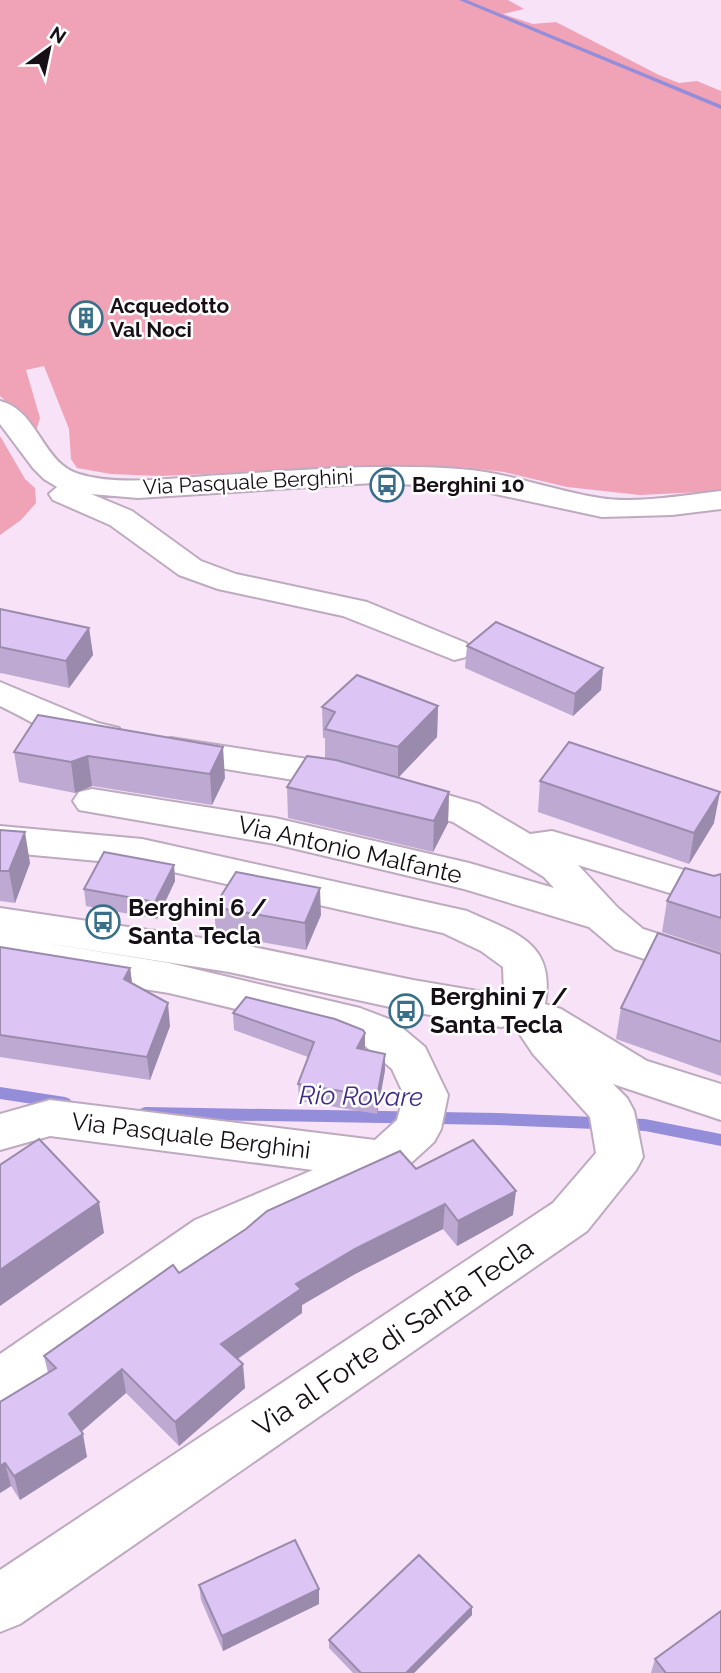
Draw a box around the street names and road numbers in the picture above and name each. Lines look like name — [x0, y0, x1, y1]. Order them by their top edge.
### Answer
street label: Via Pasquale Berghini — [142, 464, 354, 499]
street label: Via Antonio Malfante — [235, 810, 465, 889]
street label: Via Pasquale Berghini — [70, 1106, 312, 1165]
street label: Via al Forte di Santa Tecla — [247, 1231, 539, 1443]

